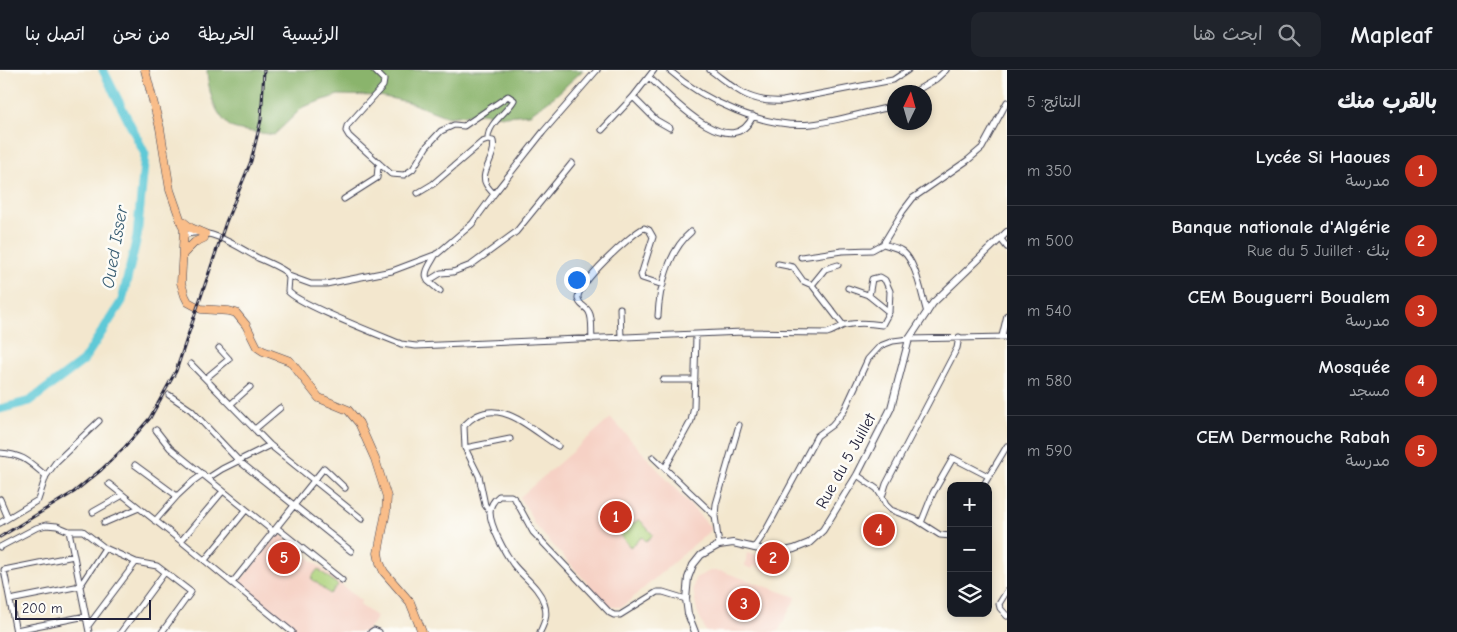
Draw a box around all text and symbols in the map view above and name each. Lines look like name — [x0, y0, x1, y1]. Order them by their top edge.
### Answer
search box — [971, 12, 1321, 57]
icon: search — [1275, 21, 1303, 49]
text: Mapleaf — [1351, 21, 1432, 49]
text: ابحث هنا — [1193, 23, 1263, 45]
text: اتصل بنا — [25, 24, 85, 45]
text: من نحن — [113, 24, 170, 45]
text: الخريطة — [198, 24, 254, 45]
text: الرئيسية — [282, 24, 339, 45]
north arrow — [887, 85, 932, 130]
text: بالقرب منك — [1337, 89, 1437, 113]
text: النتائج: 5 — [1027, 93, 1081, 111]
text: Lycée Si Haoues — [1255, 146, 1390, 168]
text: 350 m — [1027, 162, 1072, 180]
text: 1 — [1418, 162, 1424, 180]
text: مدرسة — [1345, 172, 1390, 190]
water label: Oued Isser — [97, 203, 133, 290]
text: Banque nationale d'Algérie — [1171, 216, 1390, 238]
text: 500 m — [1027, 232, 1074, 250]
text: 2 — [1417, 232, 1425, 250]
text: بنك · Rue du 5 Juillet — [1247, 242, 1390, 260]
your location — [564, 267, 590, 293]
text: CEM Bouguerri Boualem — [1188, 286, 1390, 308]
text: 540 m — [1027, 302, 1072, 320]
text: 3 — [1417, 302, 1425, 320]
text: مدرسة — [1345, 312, 1390, 330]
text: Mosquée — [1319, 356, 1390, 378]
text: 580 m — [1027, 372, 1072, 390]
text: 4 — [1417, 372, 1425, 390]
text: مسجد — [1349, 382, 1390, 400]
street label: Rue du 5 Juillet — [812, 410, 880, 512]
text: CEM Dermouche Rabah — [1196, 426, 1390, 448]
text: 590 m — [1027, 442, 1073, 460]
text: 5 — [1417, 442, 1425, 460]
text: مدرسة — [1345, 452, 1390, 470]
map controls — [947, 482, 992, 617]
button: + — [947, 482, 992, 527]
pin: 1 — [600, 498, 632, 536]
pin: 4 — [863, 511, 895, 549]
button: − — [947, 527, 992, 572]
pin: 5 — [268, 539, 300, 577]
pin: 2 — [757, 539, 789, 577]
button: layers — [947, 572, 992, 617]
pin: 3 — [728, 585, 760, 623]
scale bar — [15, 597, 151, 620]
text: 200 m — [22, 600, 63, 617]

